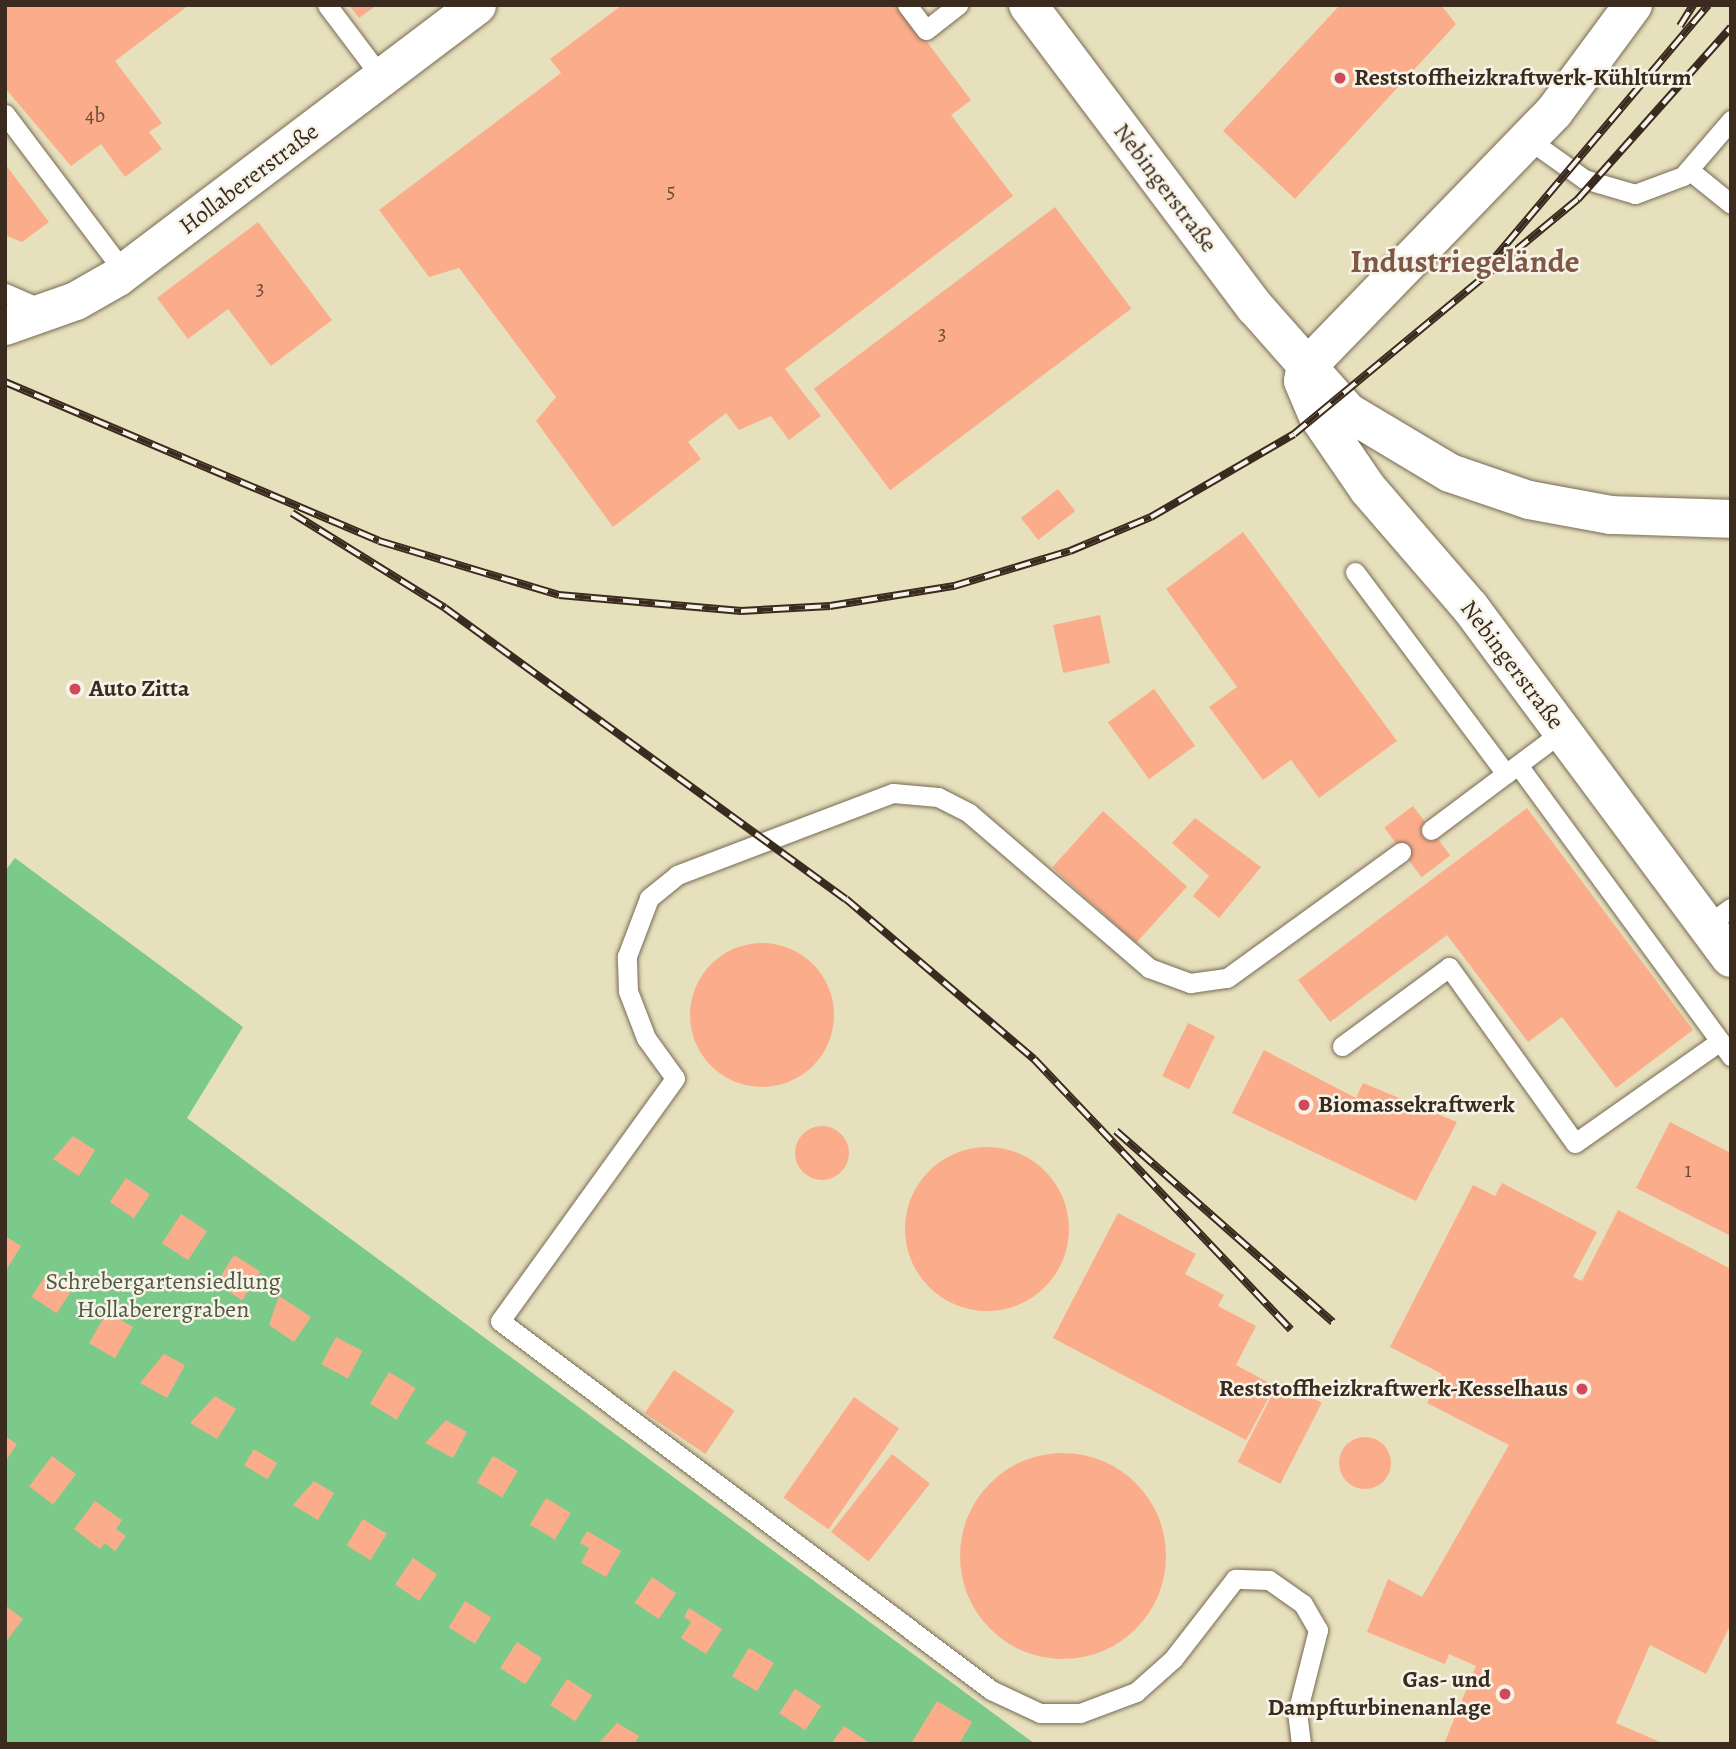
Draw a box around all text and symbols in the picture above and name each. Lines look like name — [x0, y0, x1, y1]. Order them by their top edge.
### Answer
place label: Reststoffheizkraftwerk-Kühlturm — [1354, 64, 1692, 92]
marker: Reststoffheizkraftwerk-Kühlturm — [1332, 70, 1348, 86]
house number: 4b — [85, 102, 105, 128]
street label: Hollabererstraße — [174, 117, 324, 241]
street label: Nebingerstraße — [1107, 118, 1223, 258]
house number: 5 — [666, 178, 676, 204]
district label: Industriegelände — [1350, 242, 1580, 280]
house number: 3 — [256, 275, 264, 301]
house number: 3 — [938, 320, 946, 346]
street label: Nebingerstraße — [1454, 595, 1570, 735]
place label: Auto Zitta — [89, 675, 190, 703]
marker: Auto Zitta — [67, 681, 83, 697]
place label: Biomassekraftwerk — [1318, 1091, 1515, 1119]
marker: Biomassekraftwerk — [1296, 1097, 1312, 1113]
house number: 1 — [1684, 1157, 1692, 1183]
park label: Schrebergartensiedlung Hollaberergraben — [45, 1268, 281, 1324]
place label: Reststoffheizkraftwerk-Kesselhaus — [1219, 1375, 1568, 1403]
marker: Reststoffheizkraftwerk-Kesselhaus — [1574, 1381, 1590, 1397]
place label: Gas- und Dampfturbinenanlage — [1267, 1666, 1491, 1722]
marker: Gas- und Dampfturbinenanlage — [1497, 1686, 1513, 1702]

